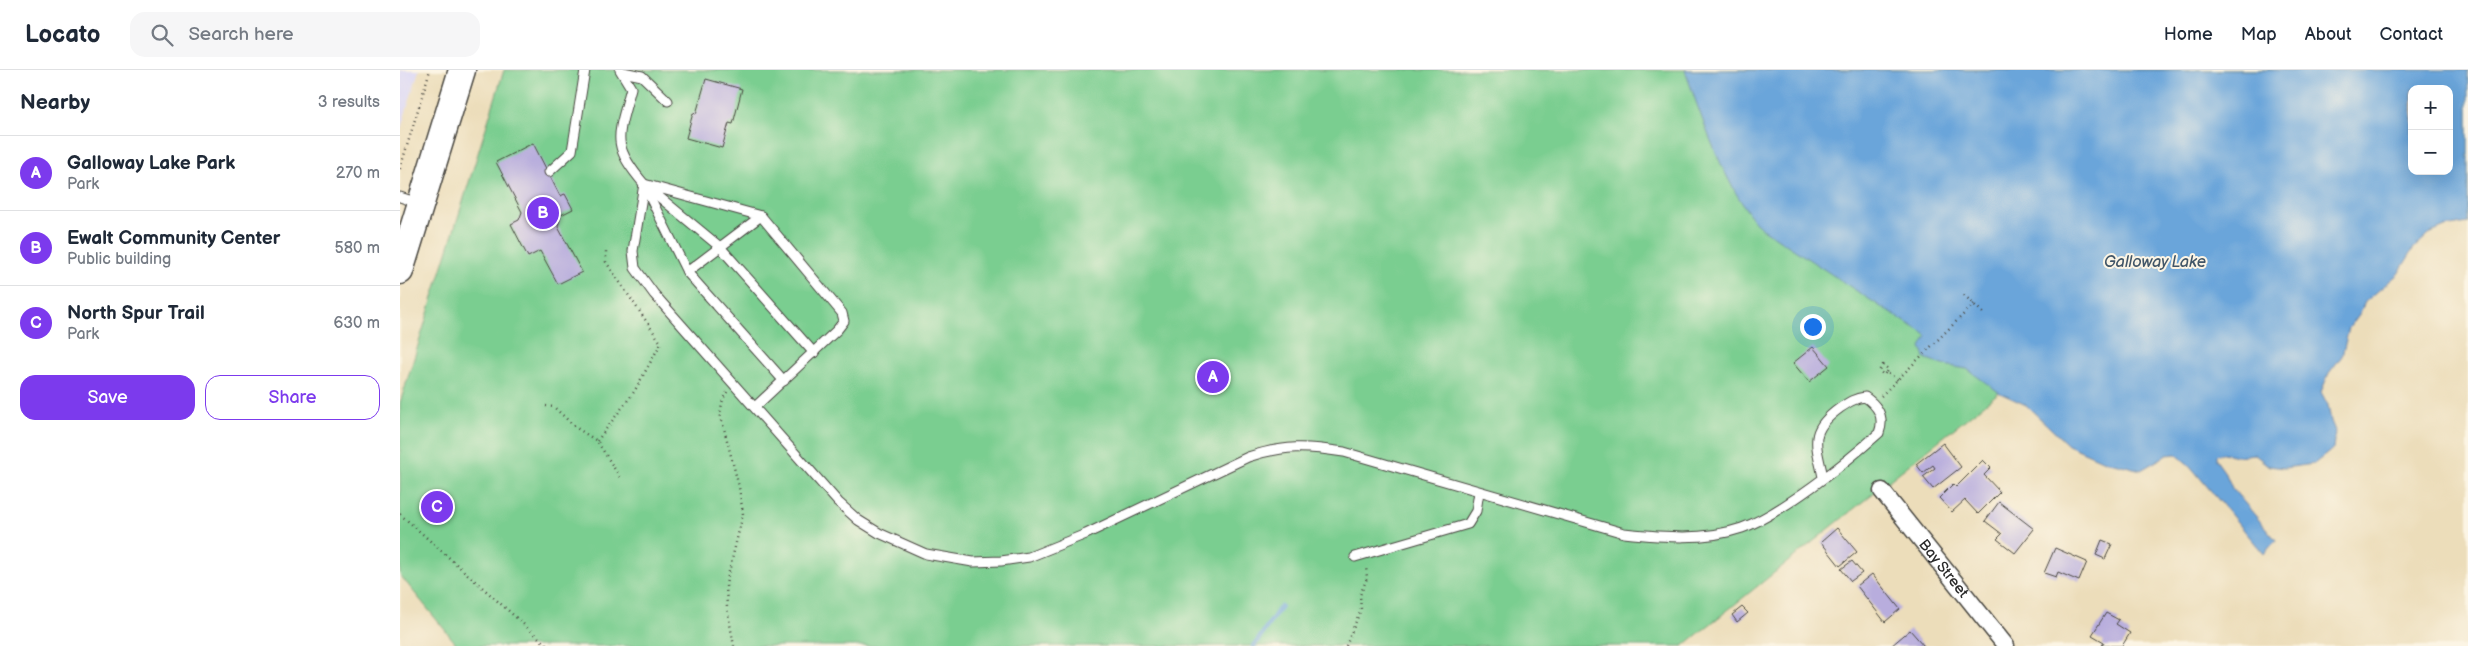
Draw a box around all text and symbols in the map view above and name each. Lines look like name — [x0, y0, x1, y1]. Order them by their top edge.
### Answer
search box — [130, 12, 480, 57]
text: Locato — [25, 20, 100, 49]
icon: search — [148, 21, 176, 49]
text: Search here — [188, 23, 294, 46]
text: Home — [2164, 24, 2213, 45]
text: Map — [2241, 24, 2277, 45]
text: About — [2305, 24, 2352, 45]
text: Contact — [2380, 24, 2443, 45]
map controls — [2408, 85, 2453, 175]
button: + — [2408, 85, 2453, 130]
text: Nearby — [20, 90, 90, 115]
text: 3 results — [318, 93, 380, 112]
button: − — [2408, 130, 2453, 175]
text: Galloway Lake Park — [67, 152, 235, 175]
text: A — [31, 164, 41, 183]
text: 270 m — [336, 164, 380, 183]
text: Park — [67, 175, 99, 194]
pin: B — [527, 194, 559, 232]
text: Ewalt Community Center — [67, 227, 280, 250]
text: B — [30, 239, 42, 258]
text: 580 m — [335, 239, 380, 258]
text: Public building — [67, 250, 171, 269]
water label: Galloway Lake — [2104, 253, 2206, 272]
text: North Spur Trail — [67, 302, 205, 325]
text: C — [30, 314, 42, 333]
text: 630 m — [333, 314, 380, 333]
your location — [1800, 314, 1826, 340]
text: Park — [67, 325, 99, 344]
pin: A — [1197, 358, 1229, 396]
button: Save — [20, 375, 195, 420]
button: Share — [205, 375, 380, 420]
pin: C — [421, 488, 453, 526]
street label: Bay Street — [1915, 535, 1973, 602]

